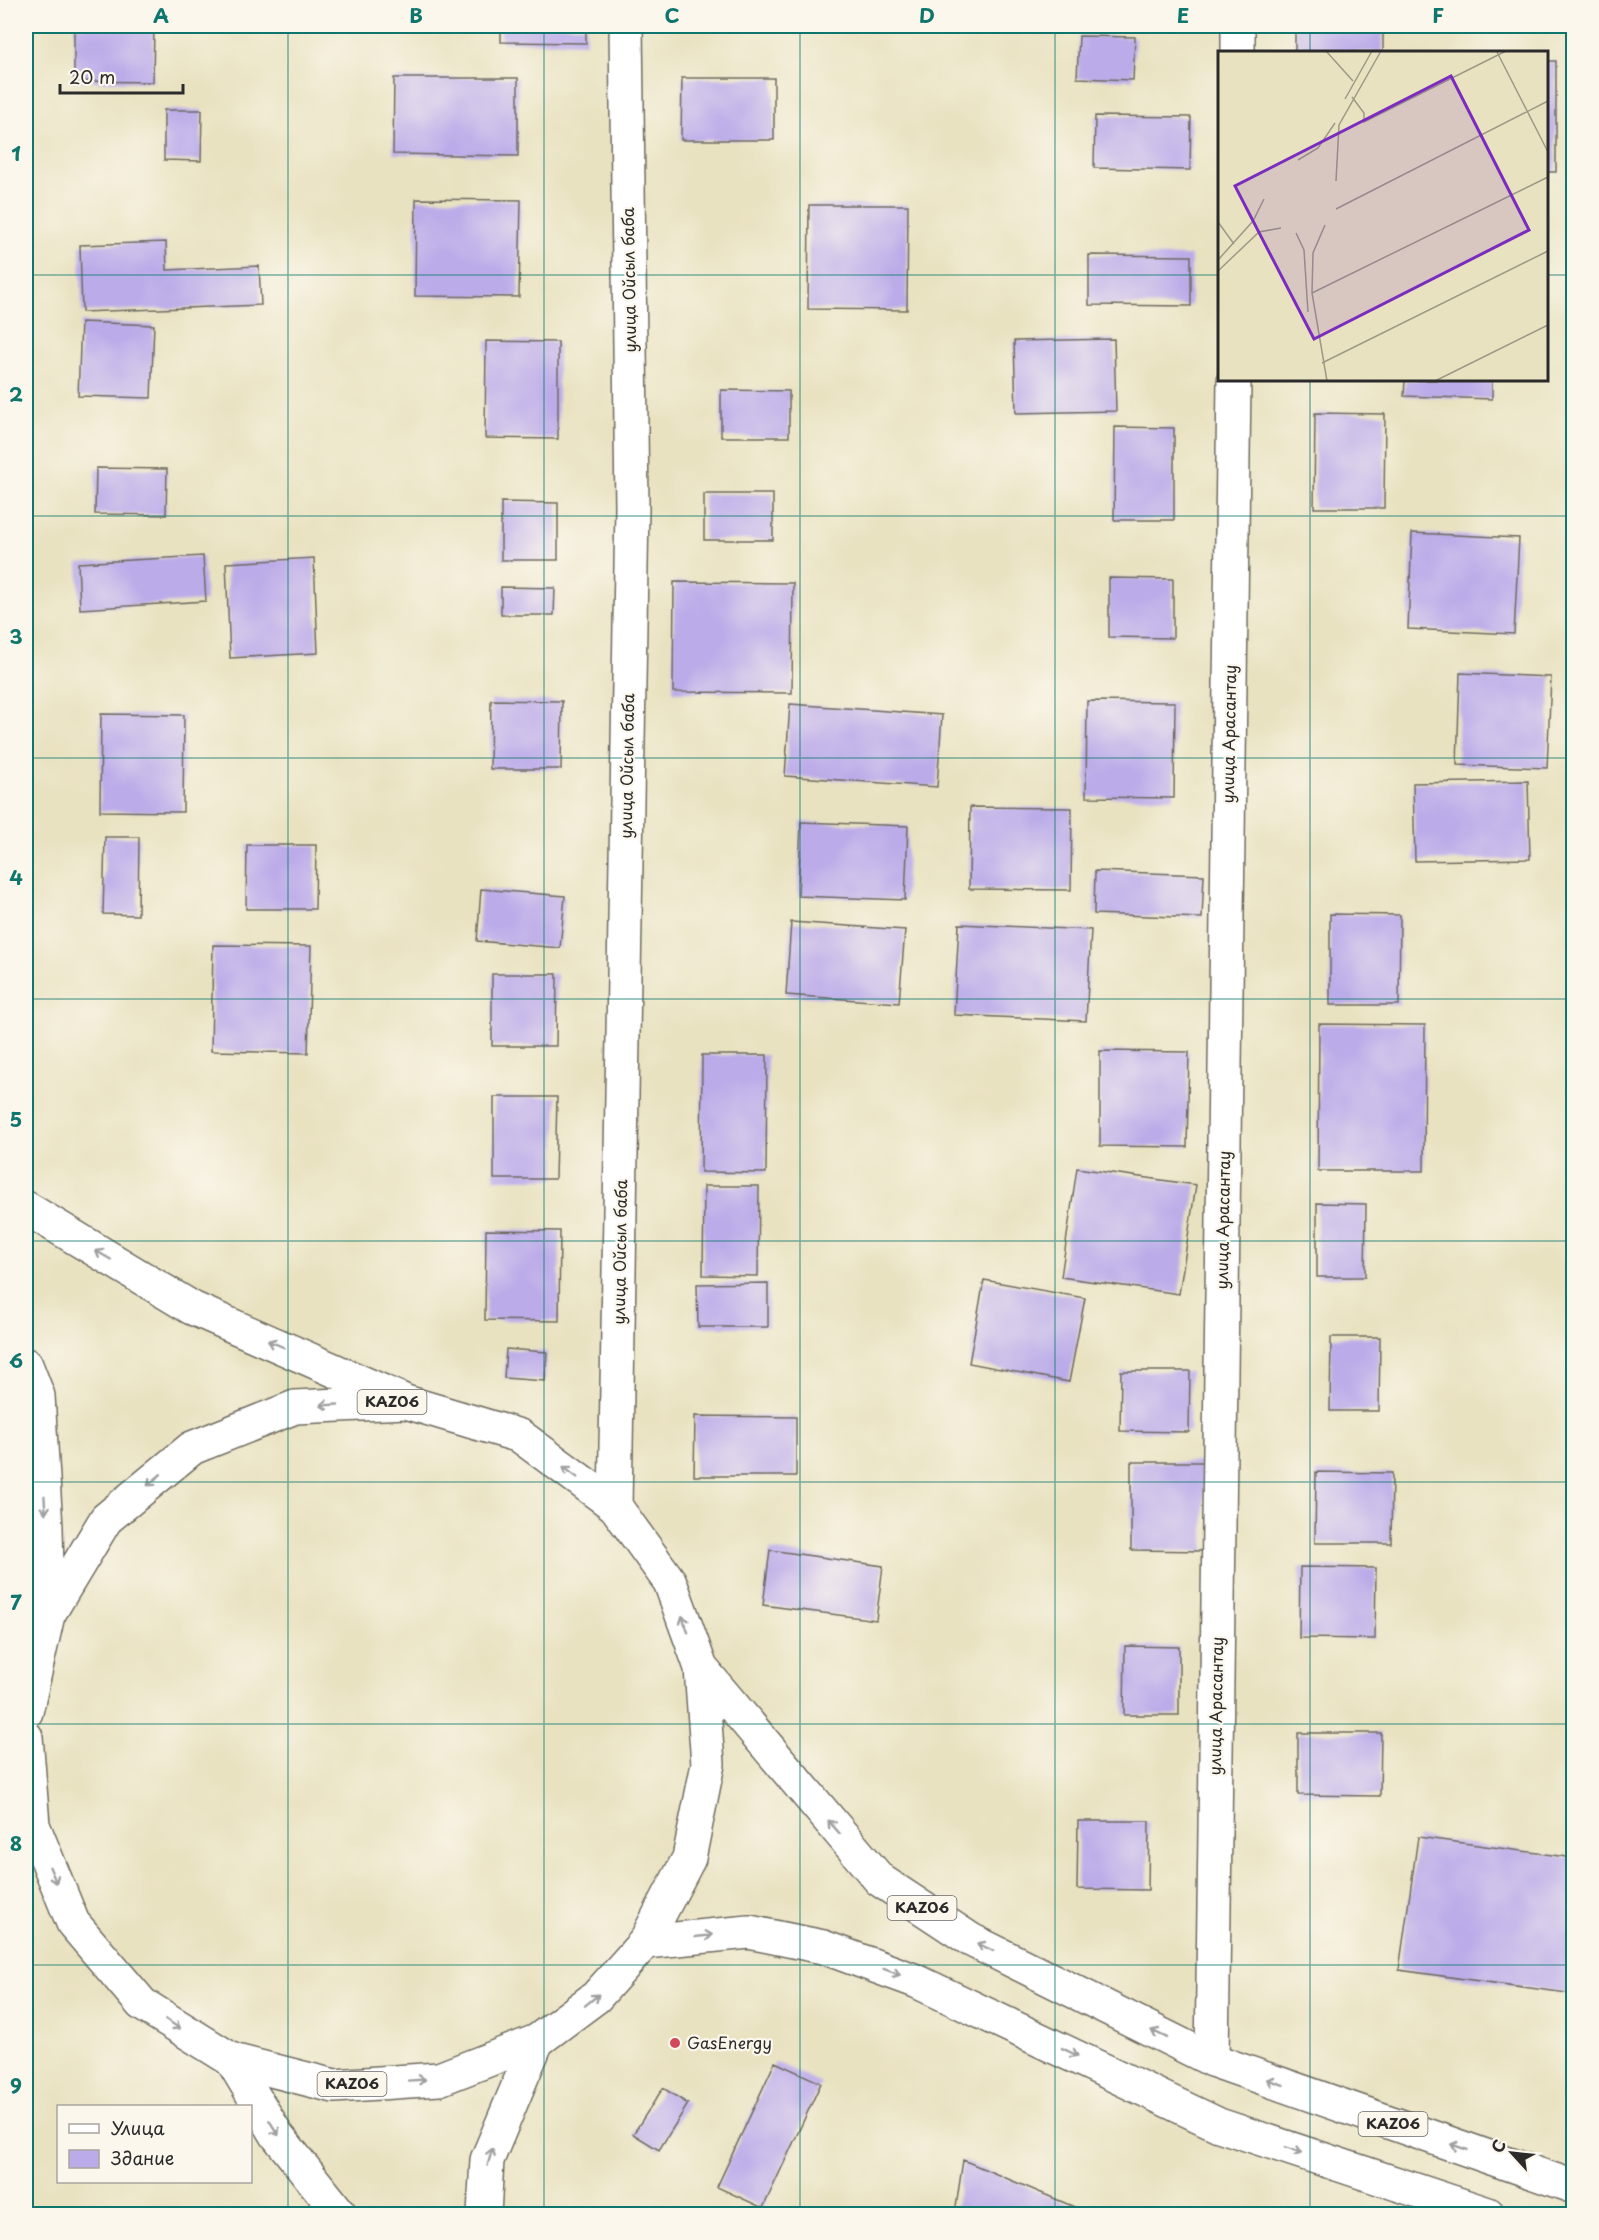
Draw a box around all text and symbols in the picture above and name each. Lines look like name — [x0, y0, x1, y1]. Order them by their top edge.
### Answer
text: A — [153, 0, 169, 30]
text: B — [409, 0, 423, 30]
text: C — [664, 0, 680, 30]
text: D — [919, 0, 935, 30]
text: E — [1177, 0, 1189, 30]
text: F — [1432, 0, 1444, 30]
inset map — [1218, 51, 1548, 381]
scale bar — [60, 57, 183, 95]
text: 20 m — [69, 63, 115, 90]
text: 1 — [11, 138, 21, 168]
street label: улица Ойсыл баба — [615, 207, 641, 353]
text: 2 — [9, 379, 23, 409]
text: 3 — [9, 621, 23, 651]
street label: улица Арасантау — [1215, 664, 1241, 804]
street label: улица Ойсыл баба — [613, 693, 639, 839]
text: 4 — [9, 862, 23, 892]
text: 5 — [10, 1104, 22, 1134]
street label: улица Арасантау — [1209, 1150, 1235, 1290]
street label: улица Ойсыл баба — [606, 1179, 632, 1325]
one-way arrow — [95, 1249, 112, 1261]
one-way arrow — [267, 1337, 285, 1348]
text: 6 — [9, 1345, 23, 1375]
road number: KАZ06 — [358, 1390, 426, 1414]
one-way arrow — [319, 1400, 339, 1411]
one-way arrow — [562, 1466, 578, 1479]
one-way arrow — [146, 1473, 162, 1486]
one-way arrow — [39, 1494, 50, 1514]
text: 7 — [10, 1587, 22, 1617]
one-way arrow — [679, 1615, 690, 1634]
street label: улица Арасантау — [1202, 1636, 1228, 1776]
one-way arrow — [827, 1820, 841, 1835]
text: 8 — [10, 1828, 22, 1858]
one-way arrow — [48, 1865, 59, 1884]
road number: KАZ06 — [888, 1896, 956, 1920]
one-way arrow — [693, 1930, 713, 1941]
one-way arrow — [976, 1941, 994, 1952]
one-way arrow — [882, 1967, 901, 1978]
one-way arrow — [583, 1993, 599, 2006]
one-way arrow — [164, 2018, 181, 2030]
one-way arrow — [1151, 2027, 1169, 2039]
place label: GasEnergy — [687, 2030, 772, 2054]
marker: GasEnergy — [668, 2036, 682, 2050]
one-way arrow — [1060, 2047, 1078, 2059]
text: 9 — [10, 2070, 22, 2100]
road number: KАZ06 — [318, 2072, 386, 2096]
one-way arrow — [407, 2075, 427, 2086]
one-way arrow — [1266, 2076, 1285, 2087]
legend — [57, 2105, 252, 2183]
road number: KАZ06 — [1358, 2112, 1428, 2136]
text: Улица — [111, 2114, 165, 2141]
one-way arrow — [268, 2119, 280, 2136]
north arrow — [1482, 2123, 1542, 2183]
text: С — [1484, 2135, 1511, 2157]
one-way arrow — [1450, 2140, 1469, 2151]
text: Здание — [111, 2144, 174, 2171]
one-way arrow — [1284, 2146, 1303, 2157]
one-way arrow — [485, 2148, 496, 2167]

